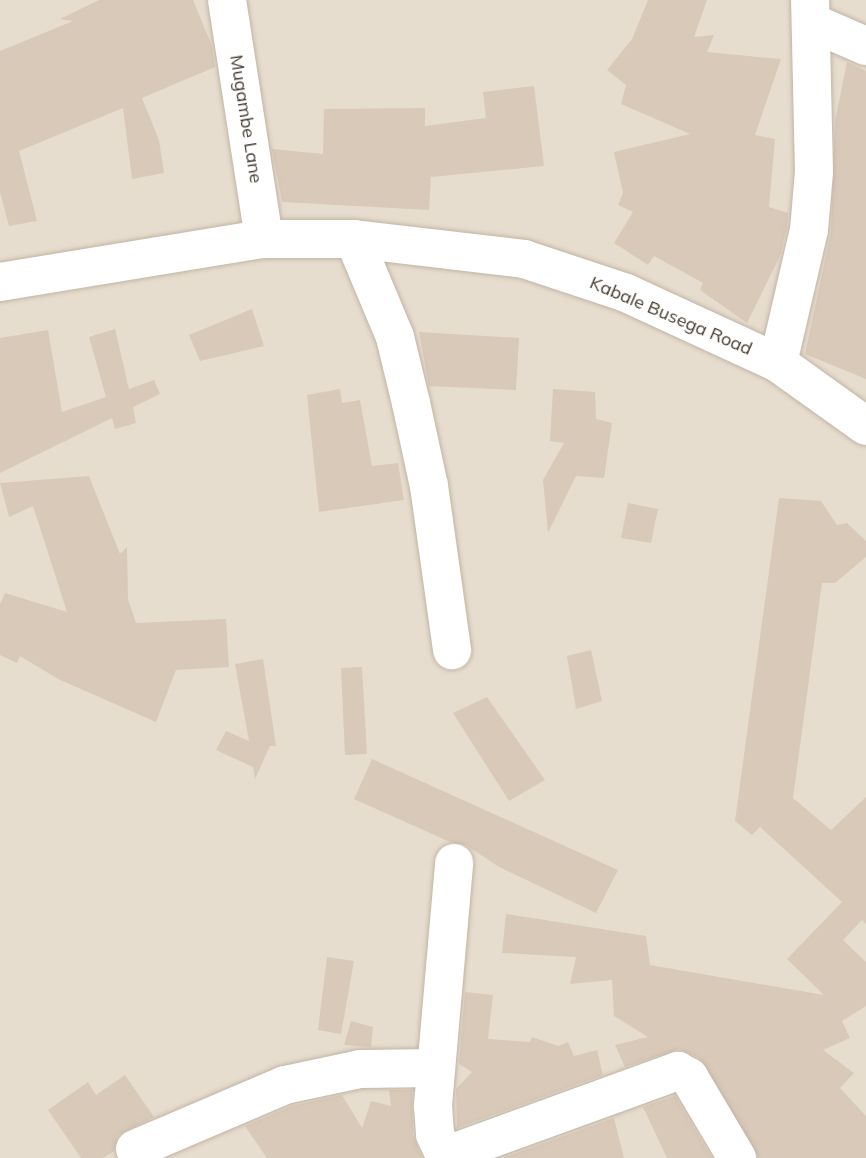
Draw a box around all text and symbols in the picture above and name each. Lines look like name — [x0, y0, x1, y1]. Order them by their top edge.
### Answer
street label: Mugambe Lane — [225, 53, 267, 185]
street label: Kabale Busega Road — [587, 272, 755, 360]

